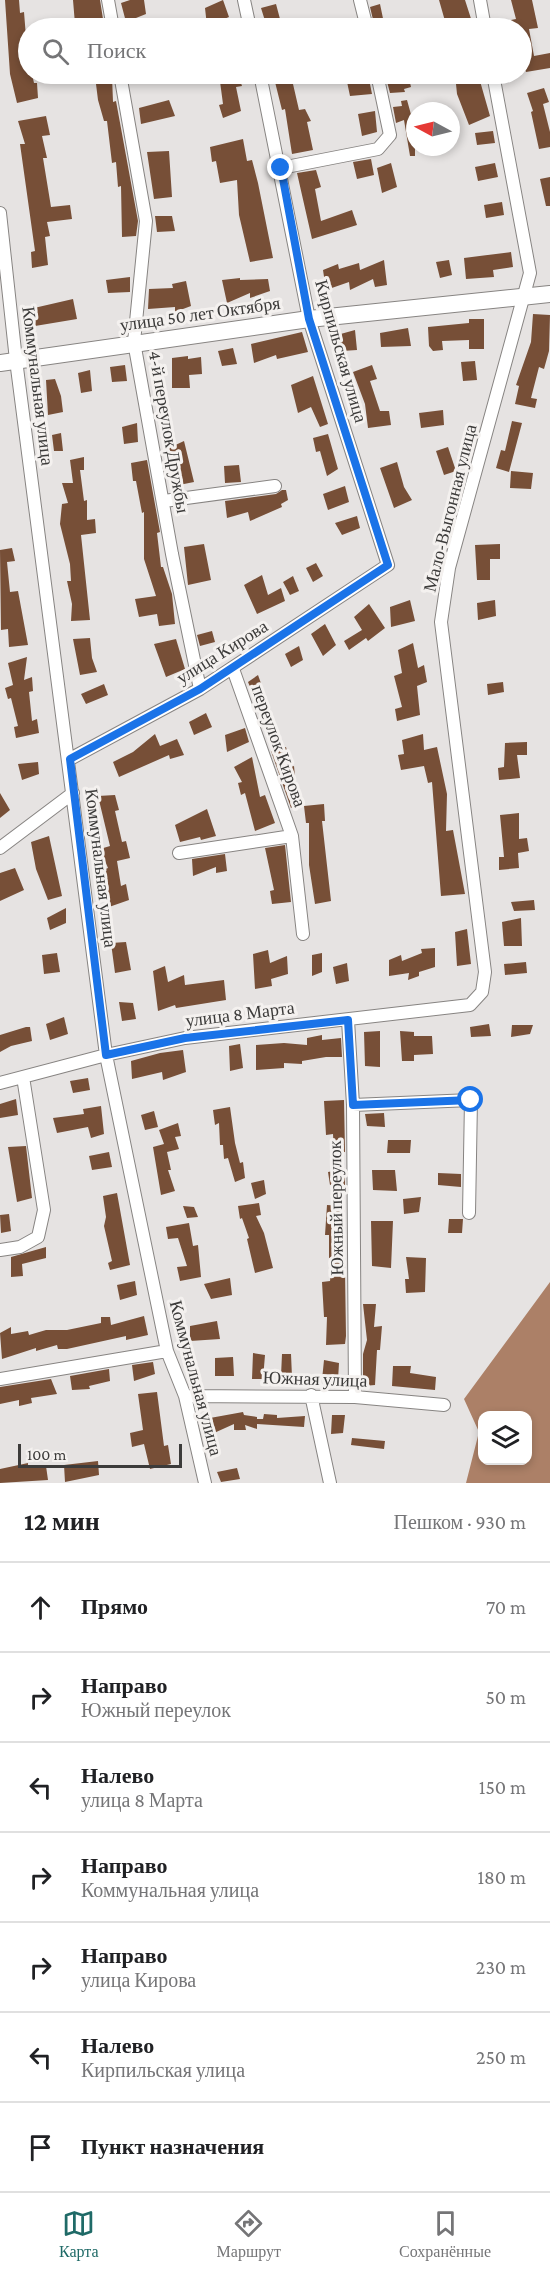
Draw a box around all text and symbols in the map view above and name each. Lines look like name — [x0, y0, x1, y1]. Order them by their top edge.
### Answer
search box — [18, 18, 532, 84]
icon: search — [39, 35, 72, 68]
text: Поиск — [87, 38, 146, 63]
north arrow — [406, 102, 460, 156]
route end — [267, 154, 293, 180]
street label: Кирпильская улица — [311, 277, 371, 425]
street label: улица 50 лет Октября — [118, 293, 282, 335]
street label: Коммунальная улица — [18, 305, 58, 467]
street label: 4-й переулок Дружбы — [145, 349, 193, 515]
street label: Мало-Выгонная улица — [419, 422, 481, 594]
street label: улица Кирова — [173, 616, 271, 688]
street label: переулок Кирова — [248, 682, 310, 810]
street label: Коммунальная улица — [81, 787, 121, 949]
street label: улица 8 Марта — [184, 997, 296, 1031]
route start — [457, 1086, 483, 1112]
street label: Южный переулок — [325, 1140, 347, 1276]
street label: Коммунальная улица — [166, 1298, 226, 1458]
street label: Южная улица — [262, 1367, 368, 1391]
map controls — [478, 1411, 532, 1465]
button: layers — [478, 1411, 532, 1465]
scale bar — [18, 1441, 182, 1468]
text: 100 m — [27, 1446, 66, 1463]
text: 12 мин — [24, 1507, 100, 1536]
text: Пешком · 930 m — [394, 1511, 526, 1533]
icon: ahead — [24, 1591, 57, 1624]
text: Прямо — [81, 1594, 148, 1619]
text: 70 m — [486, 1596, 526, 1618]
text: Направо — [81, 1673, 167, 1698]
icon: right — [24, 1681, 57, 1714]
text: 50 m — [485, 1686, 526, 1708]
text: Южный переулок — [81, 1699, 231, 1721]
text: Налево — [81, 1763, 154, 1788]
icon: left — [24, 1771, 57, 1804]
text: 150 m — [479, 1776, 526, 1798]
text: улица 8 Марта — [81, 1789, 203, 1811]
text: Направо — [81, 1853, 167, 1878]
icon: right — [24, 1861, 57, 1894]
text: 180 m — [477, 1866, 526, 1888]
text: Коммунальная улица — [81, 1879, 259, 1901]
text: Направо — [81, 1943, 167, 1968]
icon: right — [24, 1951, 57, 1984]
text: 230 m — [476, 1956, 526, 1978]
text: улица Кирова — [81, 1969, 196, 1991]
text: Налево — [81, 2033, 154, 2058]
icon: left — [24, 2041, 57, 2074]
text: 250 m — [476, 2046, 526, 2068]
text: Кирпильская улица — [81, 2059, 245, 2081]
icon: arrive — [24, 2131, 57, 2164]
text: Пункт назначения — [81, 2134, 264, 2159]
tab: Карта — [59, 2207, 99, 2261]
tab: Маршрут — [217, 2207, 281, 2261]
tab: Сохранённые — [399, 2207, 491, 2261]

